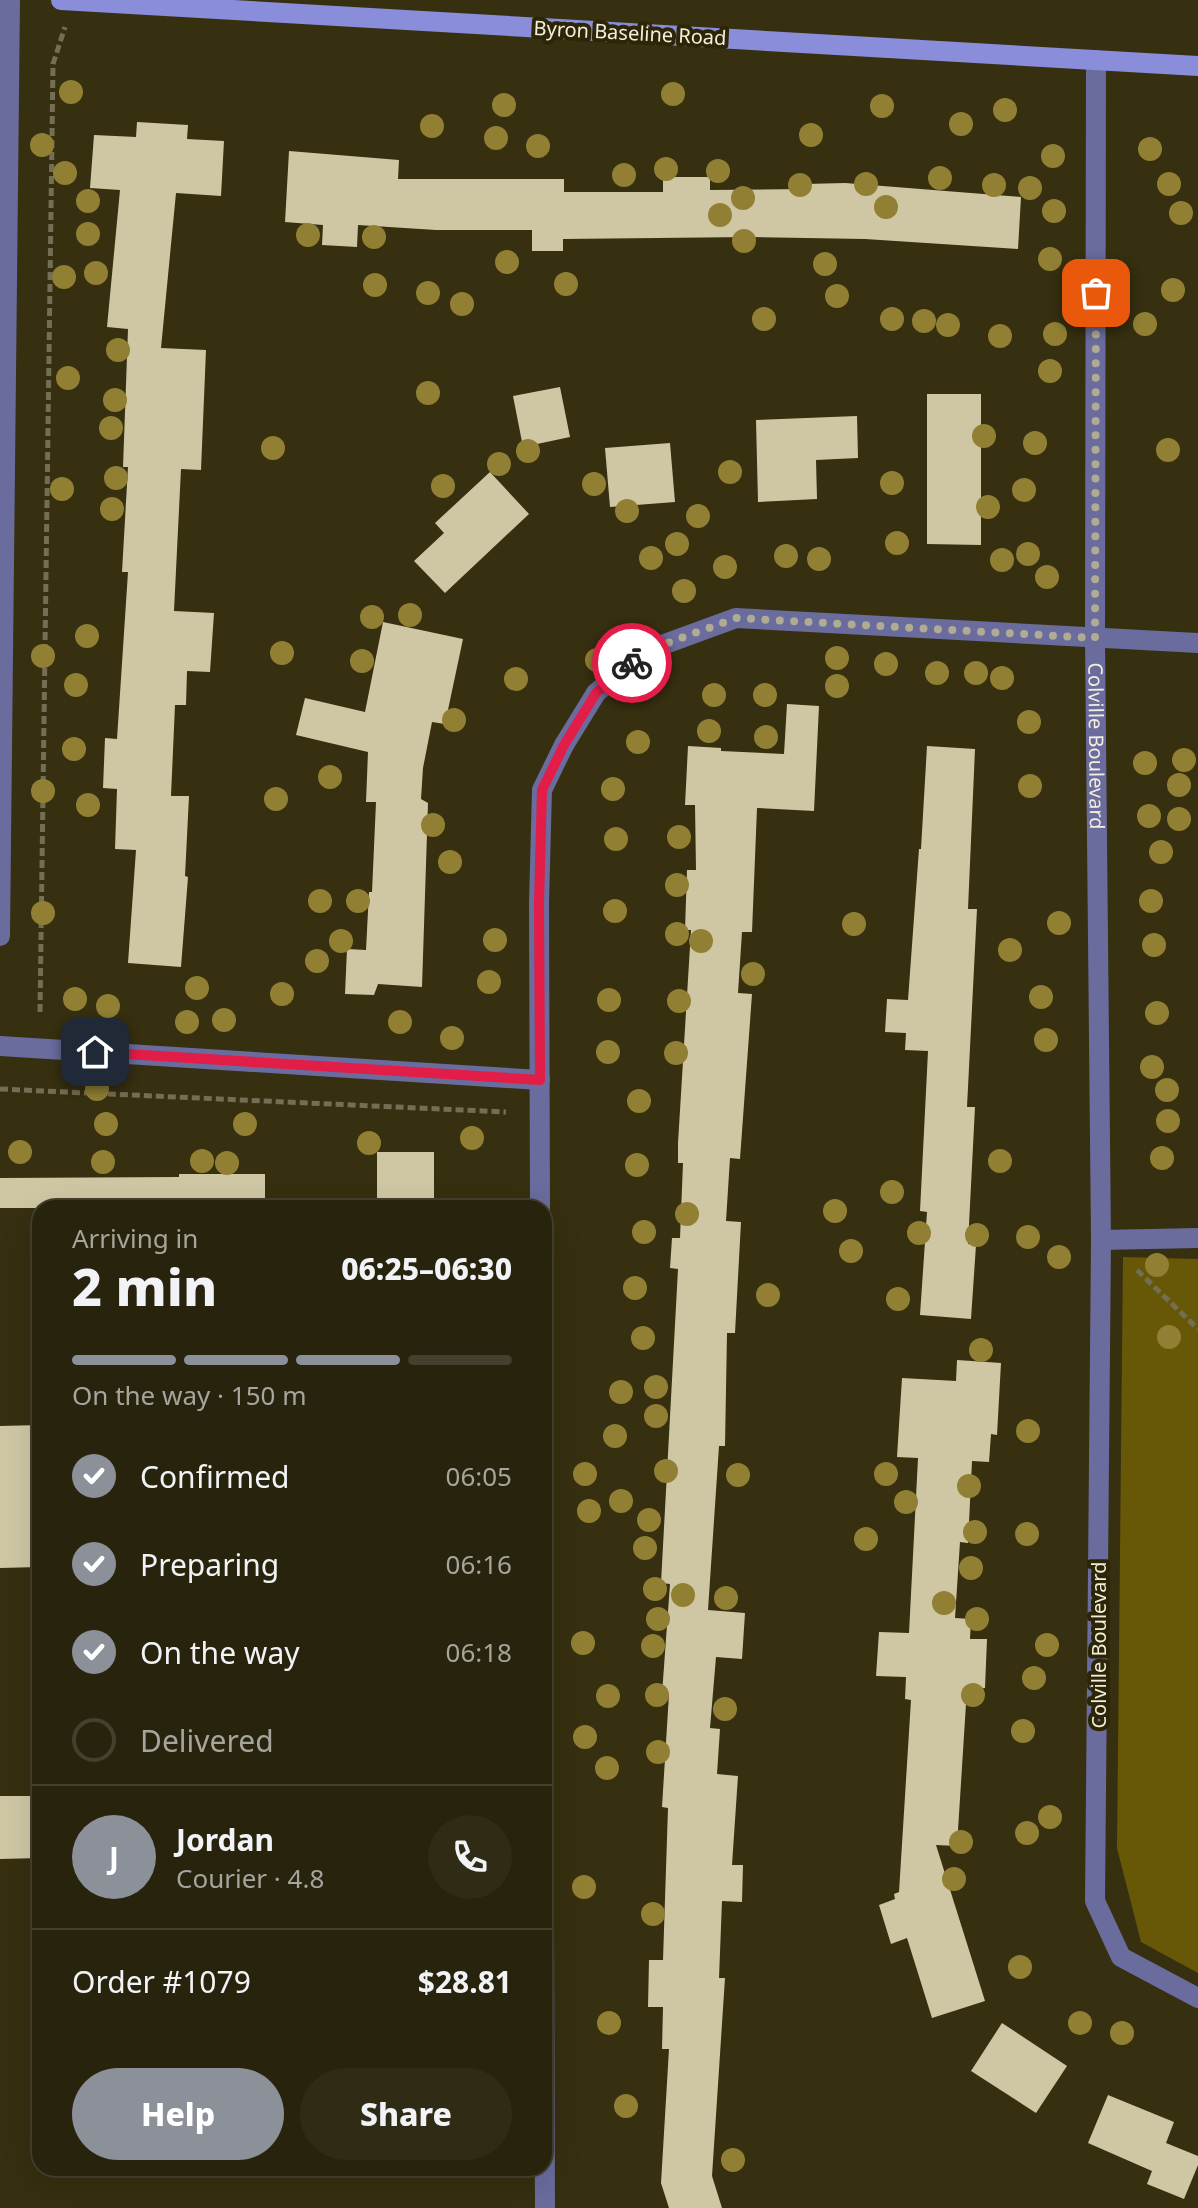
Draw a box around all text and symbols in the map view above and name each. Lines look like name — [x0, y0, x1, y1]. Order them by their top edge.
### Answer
street label: Byron Baseline Road — [533, 14, 727, 51]
pin — [1062, 259, 1130, 327]
icon: bag — [1074, 271, 1118, 315]
courier — [592, 623, 672, 703]
icon: bike — [610, 641, 654, 685]
street label: Colville Boulevard — [1082, 662, 1111, 830]
pin — [61, 1018, 129, 1086]
icon: home — [73, 1030, 117, 1074]
text: Arriving in — [72, 1220, 198, 1256]
text: 06:25–06:30 — [341, 1248, 512, 1289]
text: 2 min — [72, 1250, 217, 1321]
text: On the way · 150 m — [72, 1377, 306, 1413]
icon: check — [72, 1454, 116, 1498]
text: Confirmed — [140, 1456, 290, 1497]
text: 06:05 — [446, 1458, 512, 1494]
icon: check — [72, 1542, 116, 1586]
text: Preparing — [140, 1544, 279, 1585]
text: 06:16 — [446, 1546, 512, 1582]
street label: Colville Boulevard — [1085, 1561, 1112, 1729]
icon: check — [72, 1630, 116, 1674]
text: On the way — [140, 1632, 300, 1673]
text: 06:18 — [446, 1634, 512, 1670]
text: Delivered — [140, 1720, 274, 1761]
button: phone — [428, 1815, 512, 1899]
text: Jordan — [176, 1819, 274, 1860]
text: J — [109, 1837, 119, 1878]
text: Courier · 4.8 — [176, 1860, 324, 1896]
text: Order #1079 — [72, 1961, 251, 2002]
text: $28.81 — [418, 1961, 512, 2002]
button: Help — [72, 2068, 284, 2160]
button: Share — [300, 2068, 512, 2160]

